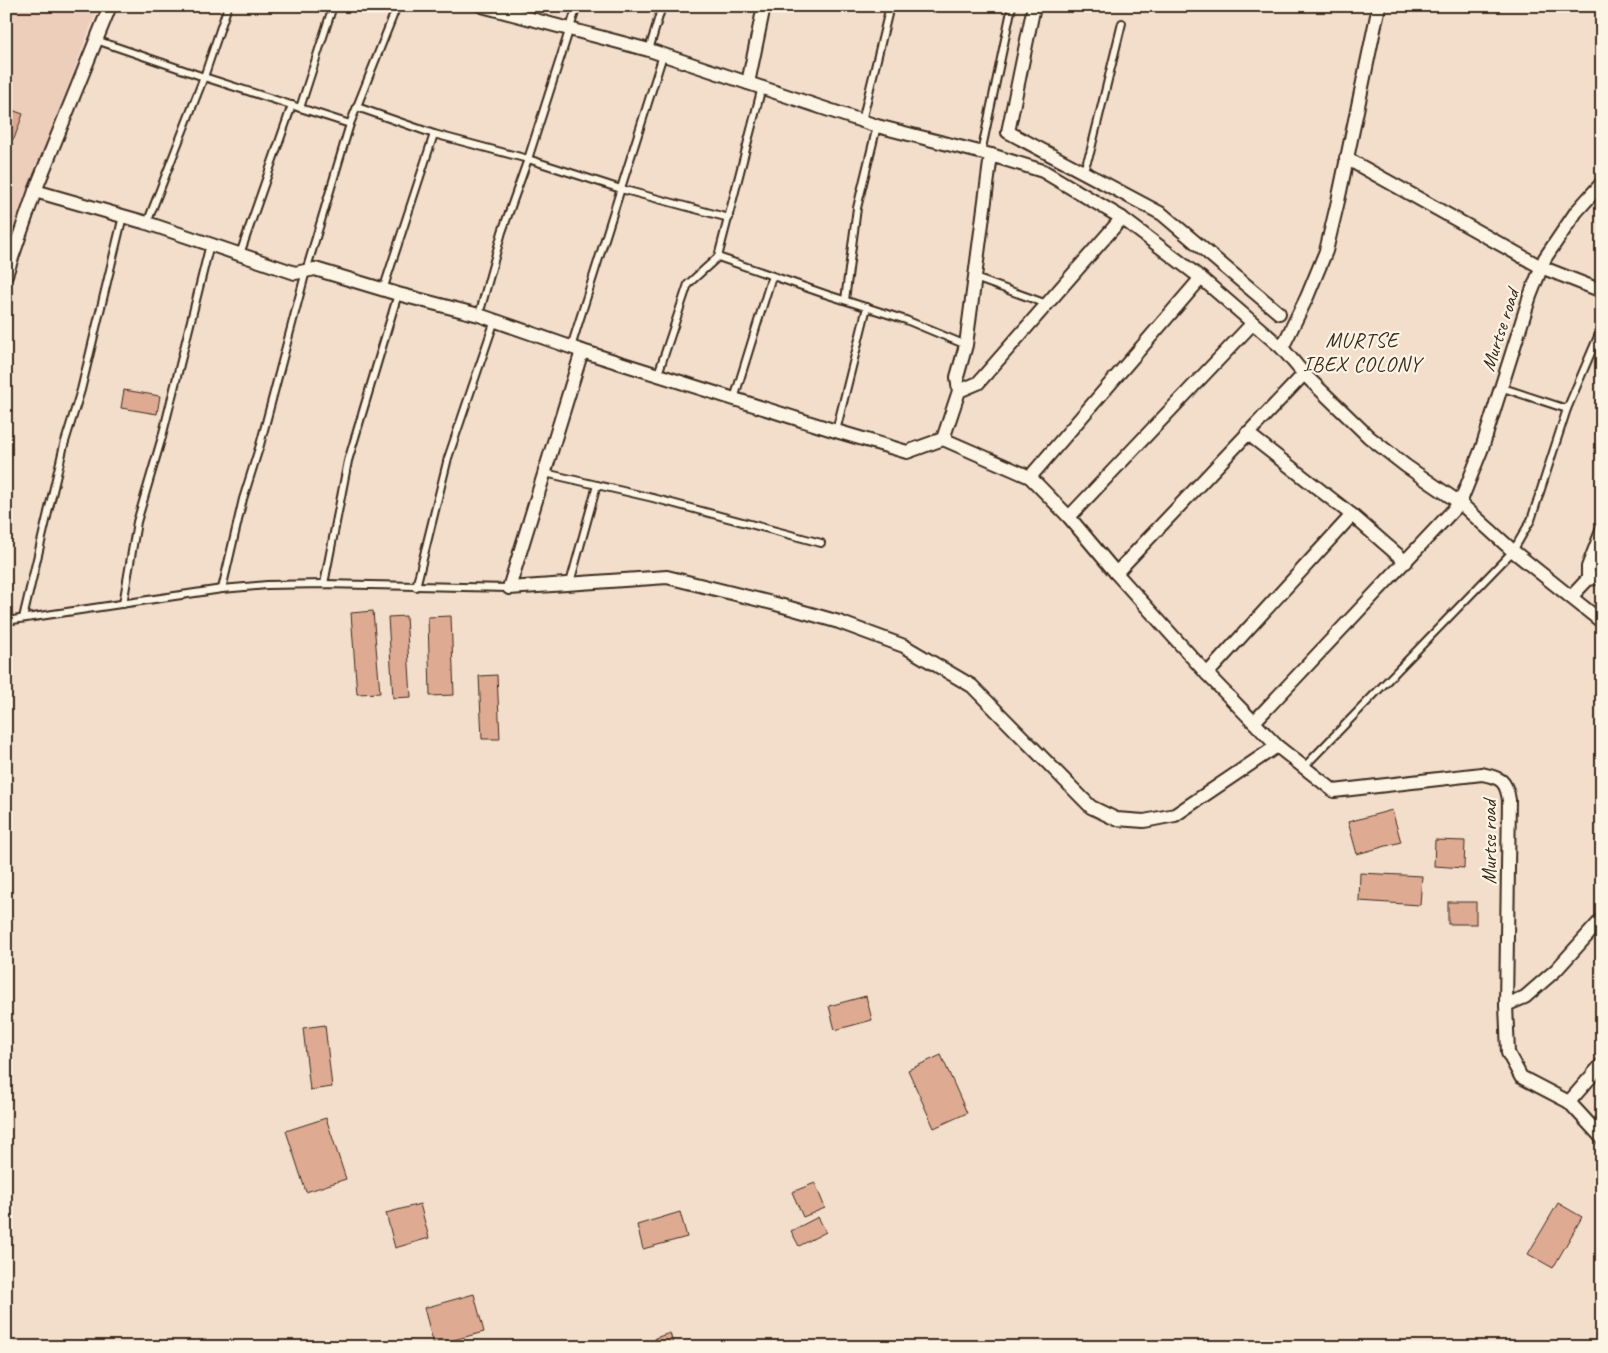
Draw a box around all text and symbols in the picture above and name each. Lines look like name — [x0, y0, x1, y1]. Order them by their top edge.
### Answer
street label: Murtse road — [1475, 283, 1526, 374]
district label: MURTSE IBEX COLONY — [1303, 327, 1425, 377]
street label: Murtse road — [1477, 797, 1502, 884]

